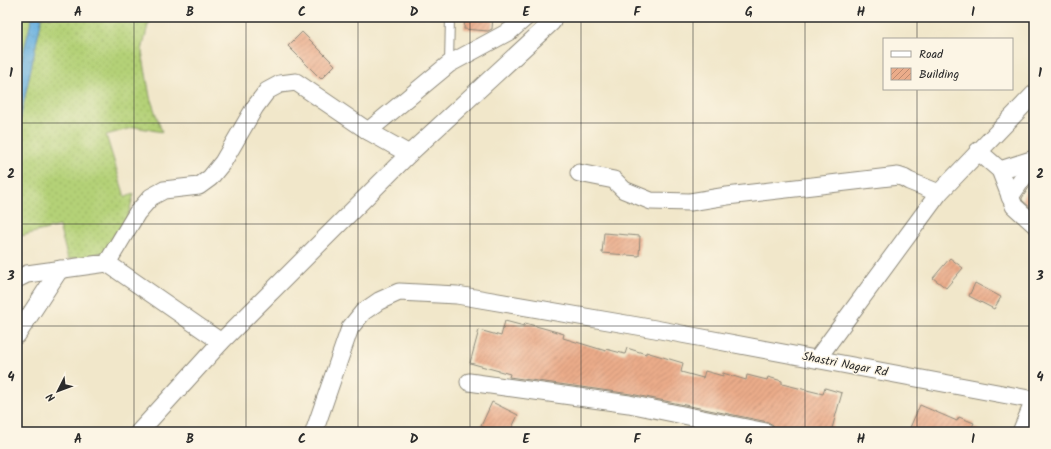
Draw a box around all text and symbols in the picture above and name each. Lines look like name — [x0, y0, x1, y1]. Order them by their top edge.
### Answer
text: A — [74, 2, 82, 23]
text: B — [186, 2, 194, 23]
text: C — [298, 2, 306, 23]
text: D — [410, 2, 419, 23]
text: E — [522, 2, 530, 23]
text: F — [633, 2, 641, 23]
text: G — [745, 2, 753, 23]
text: H — [857, 2, 866, 23]
text: I — [971, 2, 975, 23]
legend — [883, 38, 1013, 90]
text: Road — [919, 45, 944, 64]
text: 1 — [9, 63, 13, 84]
text: 1 — [1038, 63, 1042, 84]
text: Building — [919, 65, 959, 84]
text: 2 — [7, 164, 15, 185]
text: 2 — [1036, 164, 1044, 185]
text: 3 — [6, 266, 15, 287]
text: 3 — [1035, 266, 1044, 287]
street label: Shastri Nagar Rd — [801, 347, 890, 382]
text: 4 — [7, 367, 15, 388]
text: 4 — [1036, 367, 1044, 388]
north arrow — [38, 371, 78, 411]
text: N — [42, 388, 60, 406]
text: A — [74, 429, 82, 449]
text: B — [186, 429, 194, 449]
text: C — [298, 429, 306, 449]
text: D — [410, 429, 419, 449]
text: E — [522, 429, 530, 449]
text: F — [633, 429, 641, 449]
text: G — [745, 429, 753, 449]
text: H — [857, 429, 866, 449]
text: I — [971, 429, 975, 449]

